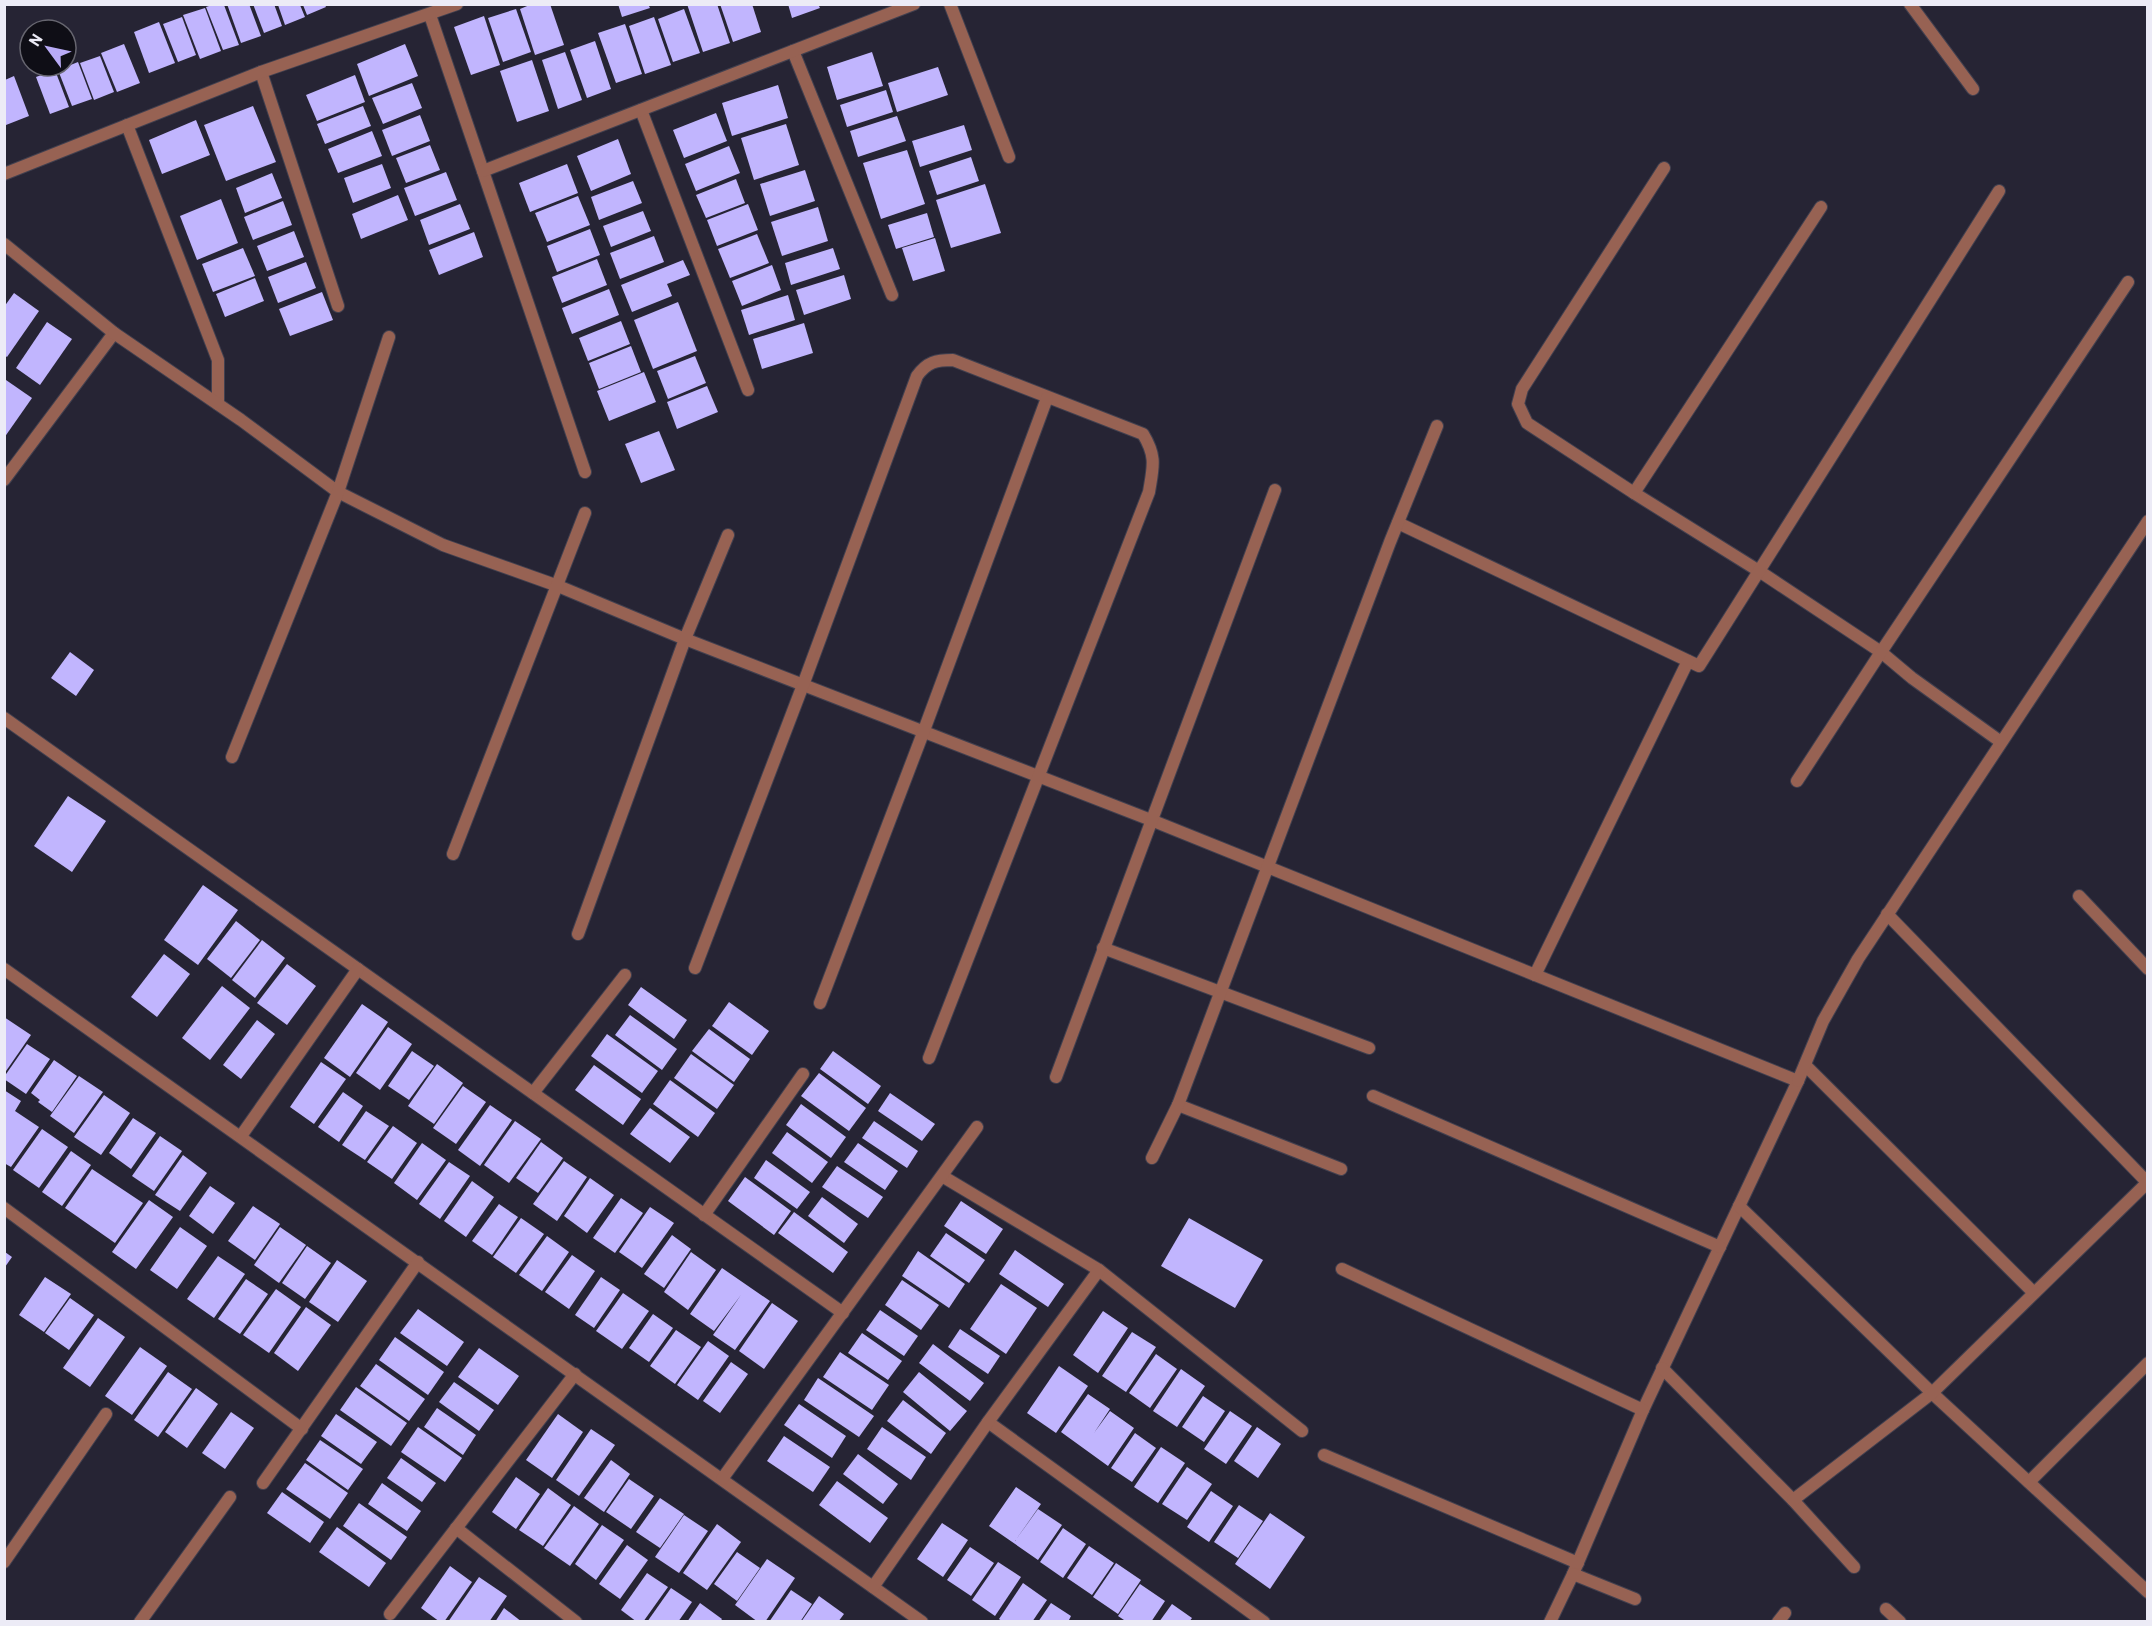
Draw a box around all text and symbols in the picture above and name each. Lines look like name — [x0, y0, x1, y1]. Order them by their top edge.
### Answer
north arrow — [18, 18, 78, 78]
text: N — [24, 30, 46, 49]

